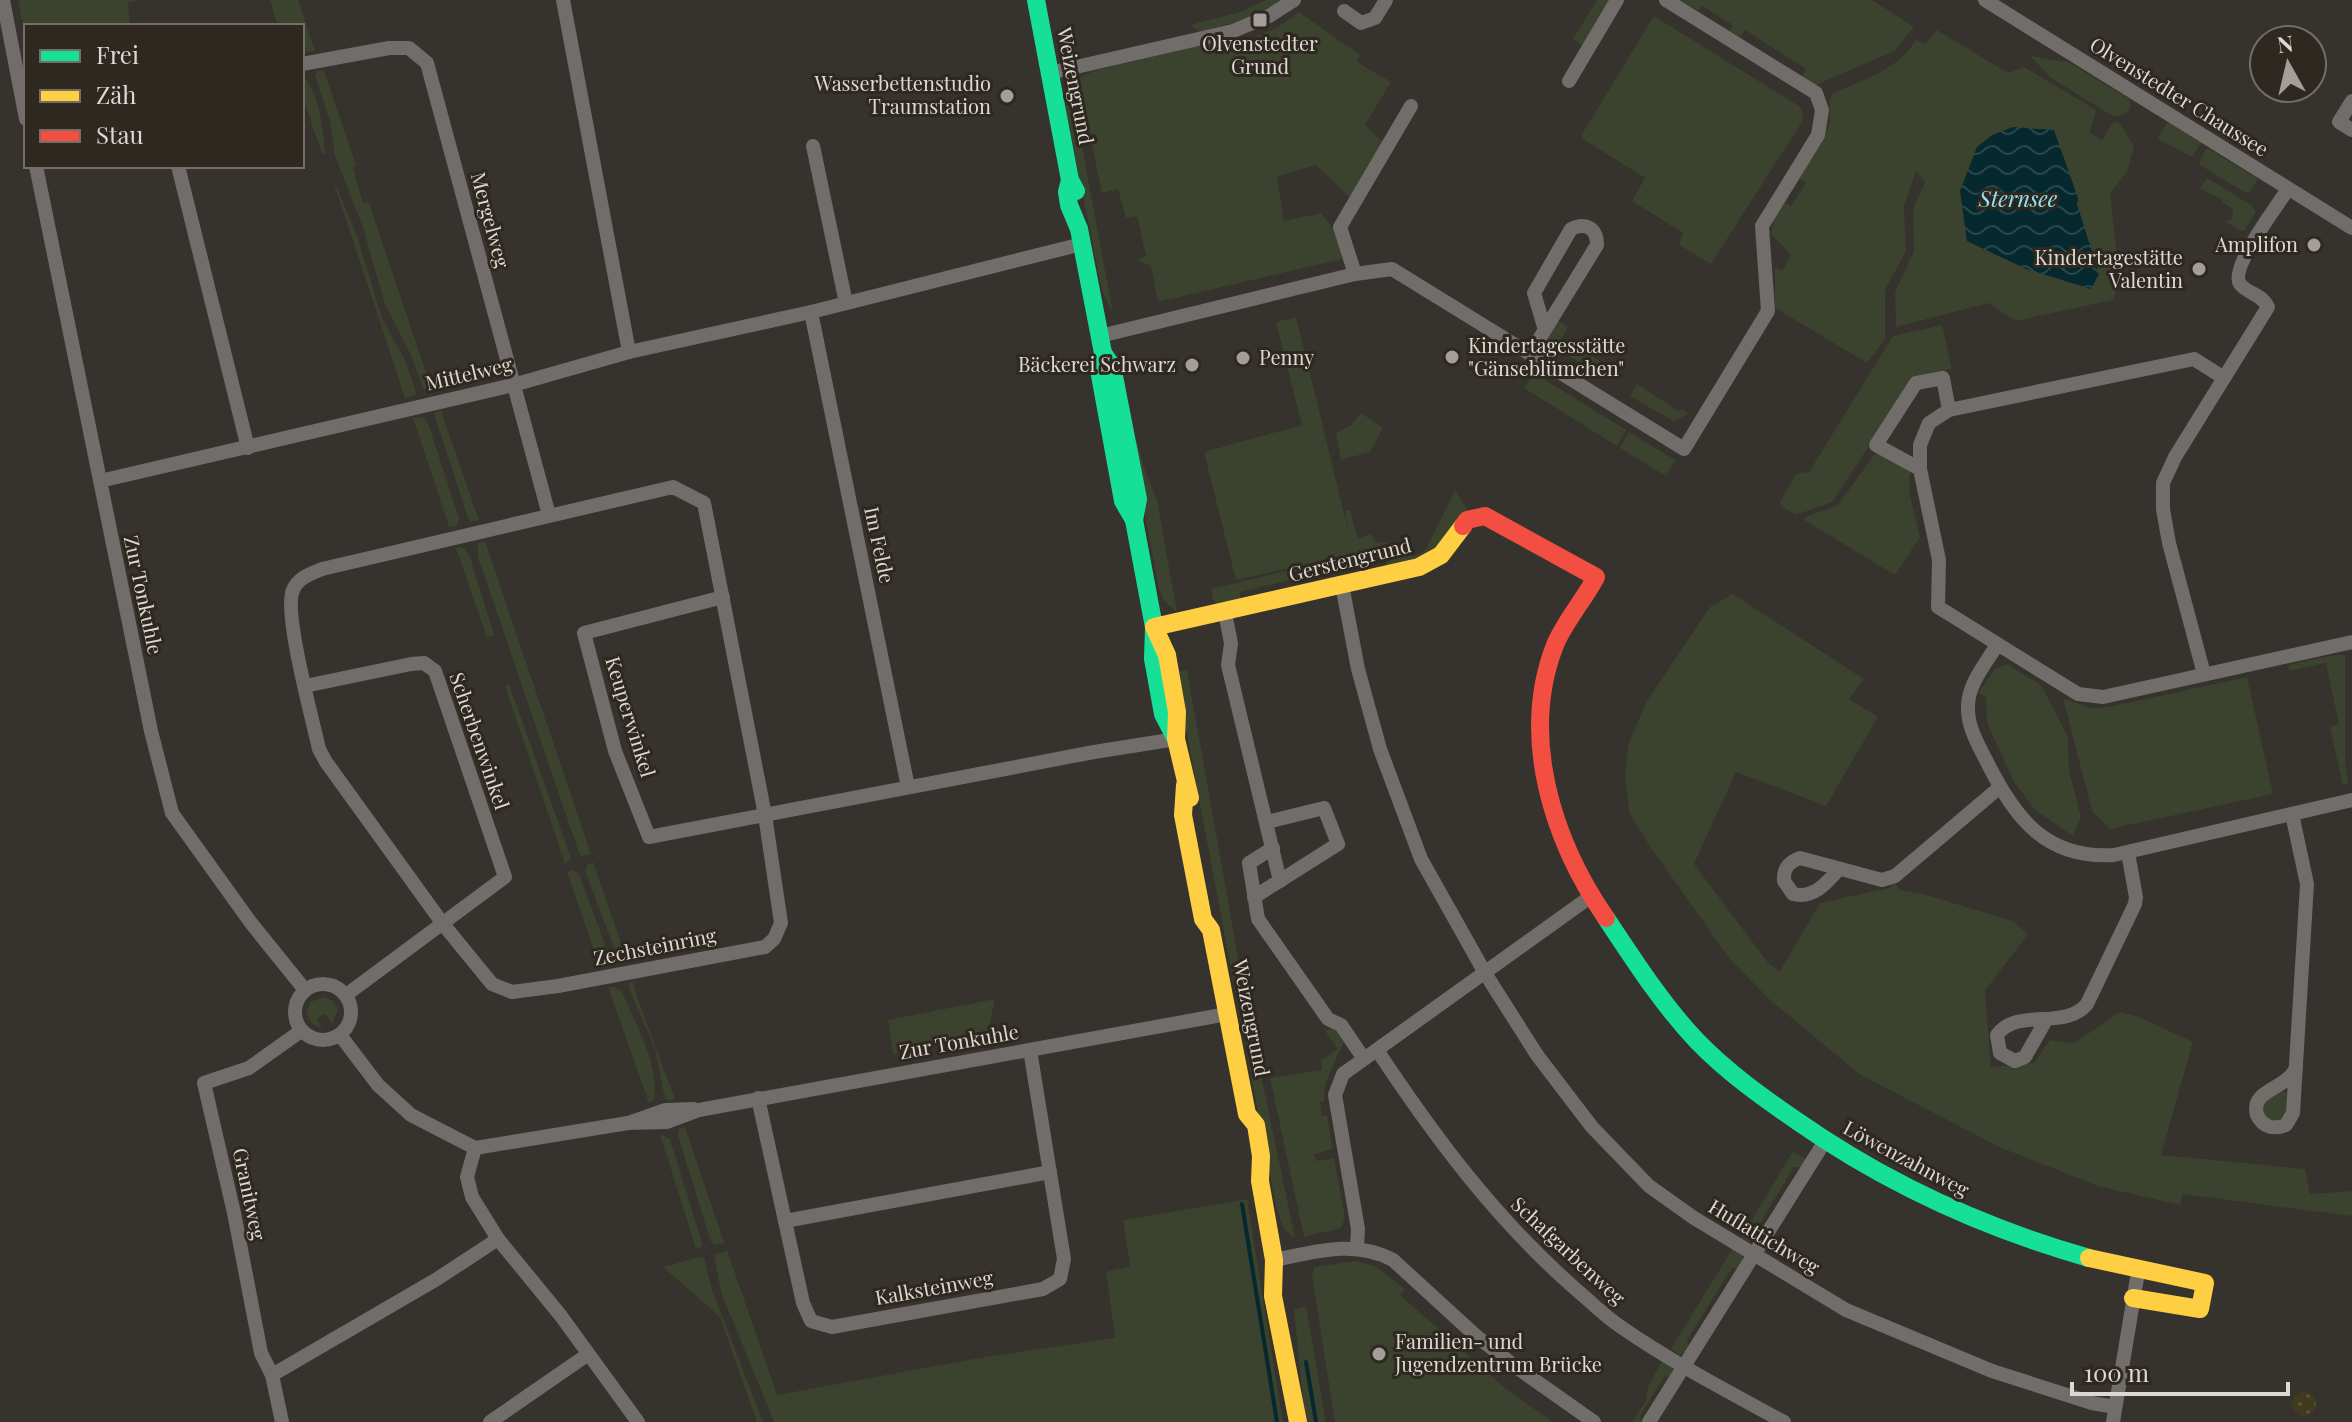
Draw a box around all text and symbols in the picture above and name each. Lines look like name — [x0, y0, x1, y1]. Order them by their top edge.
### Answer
marker: Olvenstedter Grund — [1251, 11, 1269, 29]
legend — [24, 24, 304, 168]
street label: Weizengrund — [1052, 24, 1101, 147]
north arrow — [2248, 24, 2328, 104]
text: N — [2275, 27, 2295, 59]
place label: Olvenstedter Grund — [1202, 29, 1318, 79]
street label: Olvenstedter Chaussee — [2085, 30, 2274, 162]
text: Frei — [96, 38, 139, 70]
place label: Wasserbettenstudio Traumstation — [814, 69, 991, 119]
text: Zäh — [96, 78, 136, 110]
marker: Wasserbettenstudio Traumstation — [998, 87, 1016, 105]
text: Stau — [96, 118, 143, 150]
street label: Mergelweg — [466, 169, 517, 271]
water label: Sternsee — [1978, 183, 2058, 213]
place label: Amplifon — [2214, 230, 2298, 257]
marker: Amplifon — [2305, 236, 2323, 254]
place label: Kindertagestätte Valentin — [2034, 243, 2183, 293]
marker: Kindertagestätte Valentin — [2190, 260, 2208, 278]
place label: Kindertagesstätte "Gänseblümchen" — [1468, 331, 1625, 381]
place label: Penny — [1259, 343, 1314, 370]
marker: Kindertagesstätte "Gänseblümchen" — [1443, 348, 1461, 366]
street label: Mittelweg — [423, 349, 515, 396]
marker: Penny — [1234, 349, 1252, 367]
place label: Bäckerei Schwarz — [1018, 350, 1176, 377]
marker: Bäckerei Schwarz — [1183, 356, 1201, 374]
street label: Im Felde — [859, 504, 902, 586]
street label: Gerstengrund — [1285, 530, 1414, 587]
street label: Zur Tonkuhle — [119, 533, 170, 657]
street label: Keuperwinkel — [600, 653, 663, 781]
street label: Scherbenwinkel — [444, 668, 517, 813]
street label: Zechsteinring — [591, 920, 719, 971]
street label: Weizengrund — [1228, 956, 1277, 1079]
street label: Zur Tonkuhle — [897, 1017, 1021, 1064]
street label: Löwenzahnweg — [1839, 1113, 1975, 1202]
street label: Granitweg — [228, 1145, 274, 1243]
street label: Schafgarbenweg — [1506, 1190, 1632, 1310]
street label: Huflattichweg — [1704, 1192, 1826, 1280]
street label: Kalksteinweg — [873, 1263, 995, 1310]
place label: Familien- und Jugendzentrum Brücke — [1394, 1327, 1602, 1377]
marker: Familien- und Jugendzentrum Brücke — [1370, 1345, 1388, 1363]
scale bar — [2072, 1346, 2288, 1396]
text: 100 m — [2084, 1356, 2149, 1388]

